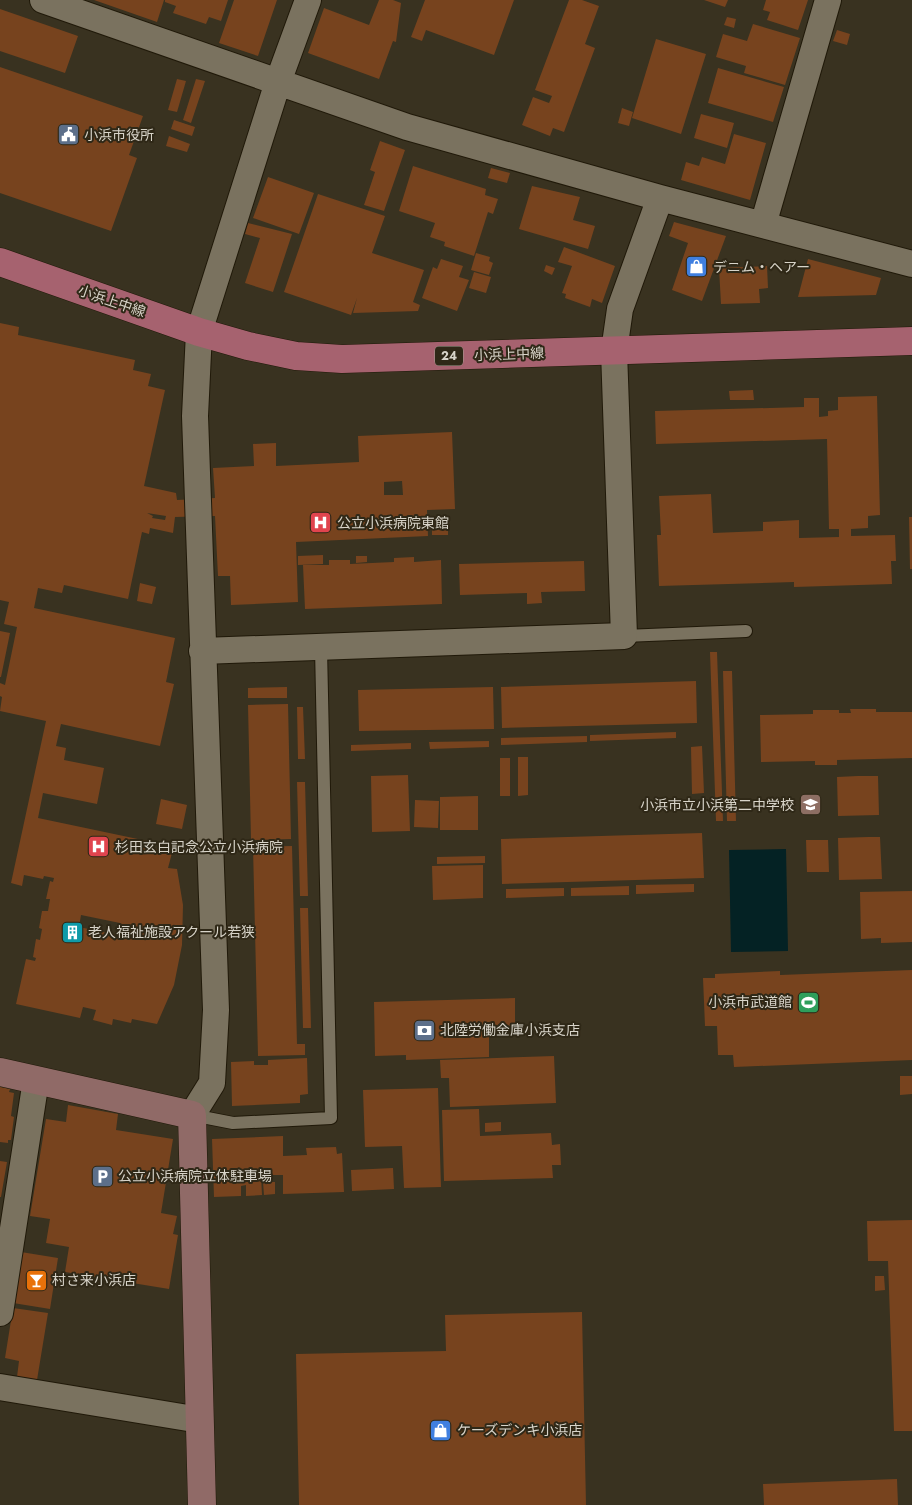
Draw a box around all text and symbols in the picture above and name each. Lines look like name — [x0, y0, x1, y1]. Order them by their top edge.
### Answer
public building icon: 小浜市役所 — [56, 123, 80, 147]
place label: 小浜市役所 — [84, 125, 154, 145]
shop icon: デニム・ヘアー — [685, 255, 709, 279]
place label: デニム・ヘアー — [713, 257, 810, 277]
street label: 小浜上中線 — [76, 280, 148, 322]
street label: 小浜上中線 — [474, 343, 544, 365]
road number: 24 — [435, 346, 463, 366]
hospital icon: 公立小浜病院東館 — [309, 511, 333, 535]
place label: 公立小浜病院東館 — [337, 513, 449, 533]
school or university icon: 小浜市立小浜第二中学校 — [798, 793, 822, 817]
place label: 小浜市立小浜第二中学校 — [640, 795, 794, 815]
hospital icon: 杉田玄白記念公立小浜病院 — [87, 835, 111, 859]
place label: 杉田玄白記念公立小浜病院 — [115, 837, 283, 857]
building icon: 老人福祉施設アクール若狭 — [60, 920, 84, 944]
place label: 老人福祉施設アクール若狭 — [88, 922, 255, 942]
sports icon: 小浜市武道館 — [796, 990, 820, 1014]
place label: 小浜市武道館 — [708, 992, 792, 1012]
bank icon: 北陸労働金庫小浜支店 — [412, 1018, 436, 1042]
place label: 北陸労働金庫小浜支店 — [440, 1020, 580, 1040]
parking icon: 公立小浜病院立体駐車場 — [90, 1164, 114, 1188]
place label: 公立小浜病院立体駐車場 — [118, 1166, 272, 1186]
bar icon: 村さ来小浜店 — [24, 1268, 48, 1292]
place label: 村さ来小浜店 — [52, 1270, 136, 1290]
shop icon: ケーズデンキ小浜店 — [429, 1418, 453, 1442]
place label: ケーズデンキ小浜店 — [457, 1420, 582, 1440]

